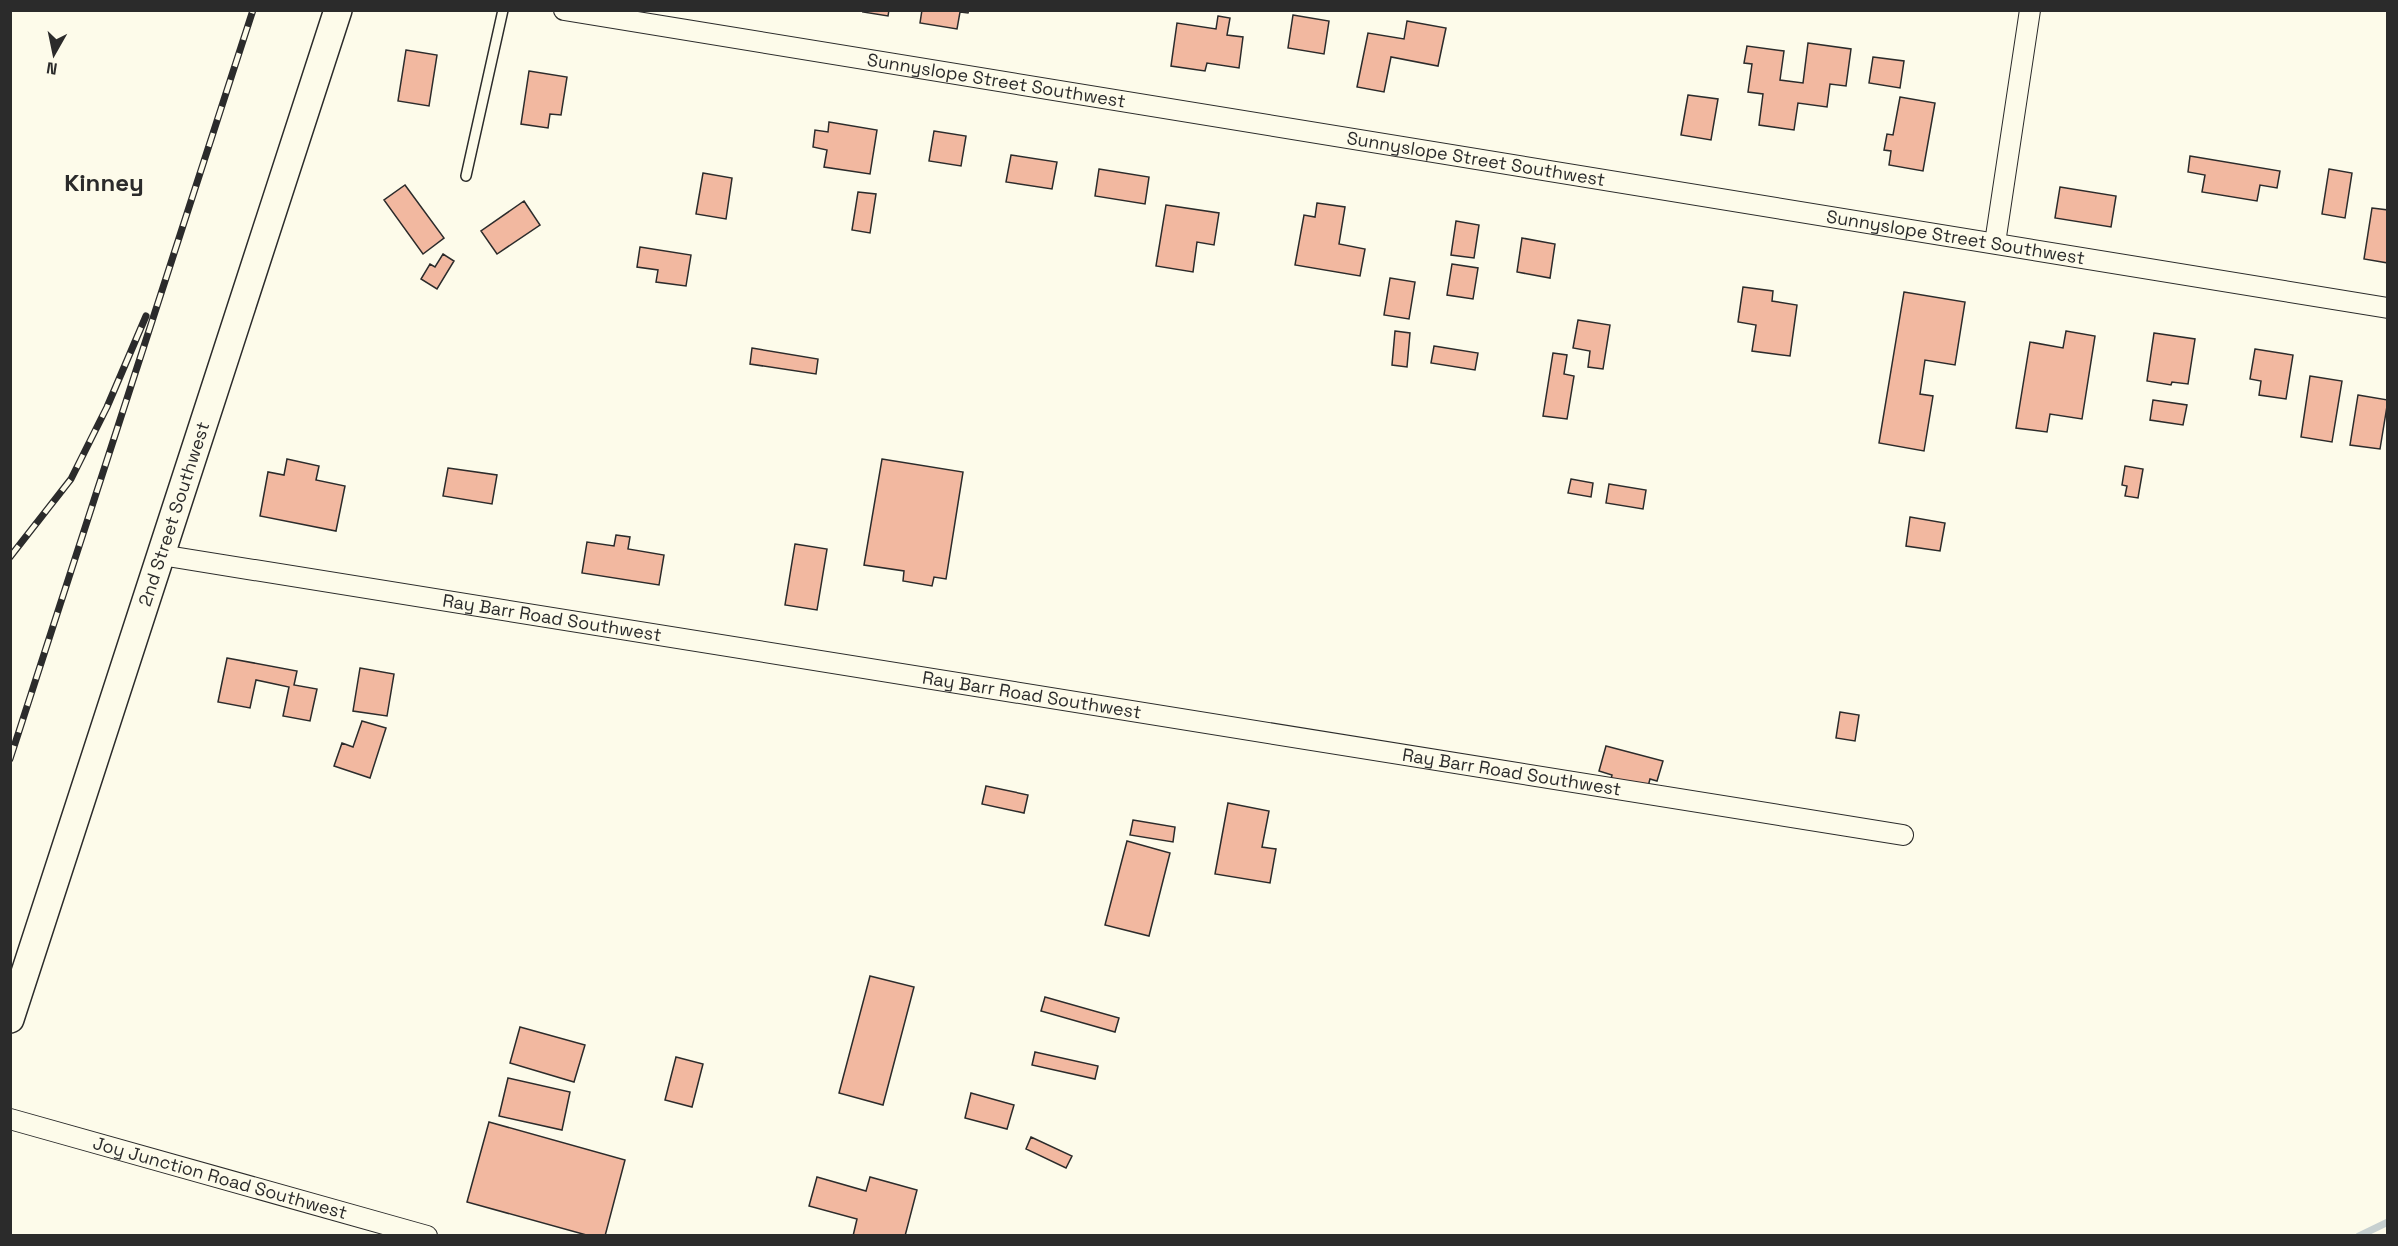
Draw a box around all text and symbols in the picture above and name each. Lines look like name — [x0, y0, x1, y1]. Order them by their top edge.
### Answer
north arrow — [24, 24, 84, 84]
street label: Sunnyslope Street Southwest — [865, 48, 1127, 113]
text: N — [45, 57, 59, 80]
street label: Sunnyslope Street Southwest — [1345, 126, 1607, 191]
district label: Kinney — [64, 167, 144, 198]
street label: Sunnyslope Street Southwest — [1825, 204, 2087, 269]
street label: 2nd Street Southwest — [133, 419, 214, 609]
street label: Ray Barr Road Southwest — [441, 588, 663, 646]
street label: Ray Barr Road Southwest — [921, 666, 1143, 723]
street label: Ray Barr Road Southwest — [1401, 743, 1623, 801]
street label: Joy Junction Road Southwest — [90, 1131, 350, 1224]

